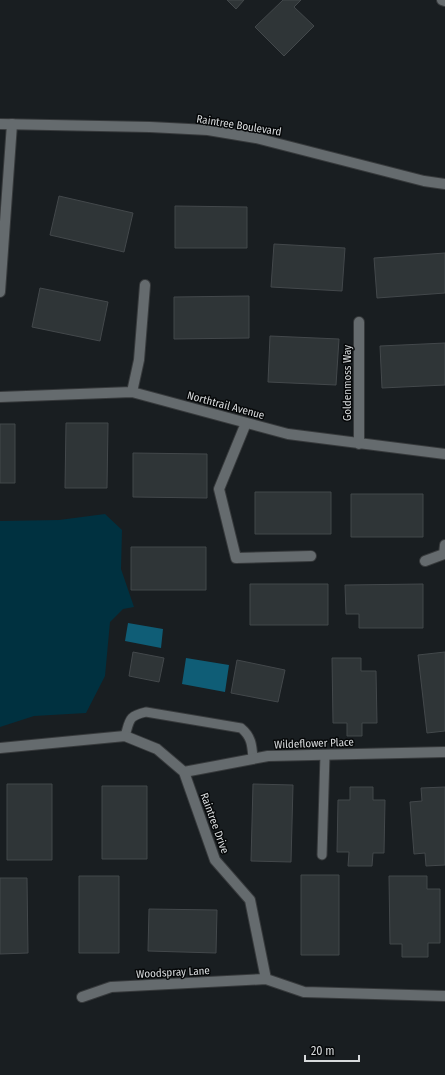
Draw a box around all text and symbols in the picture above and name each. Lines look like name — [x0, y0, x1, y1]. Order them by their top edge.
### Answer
street label: Raintree Boulevard — [196, 112, 282, 139]
street label: Goldenmoss Way — [341, 345, 354, 421]
street label: Northtrail Avenue — [186, 389, 266, 422]
street label: Wildeflower Place — [274, 736, 354, 751]
street label: Raintree Drive — [198, 791, 232, 855]
street label: Woodspray Lane — [136, 964, 210, 981]
scale bar — [305, 1037, 359, 1063]
text: 20 m — [311, 1044, 335, 1058]

